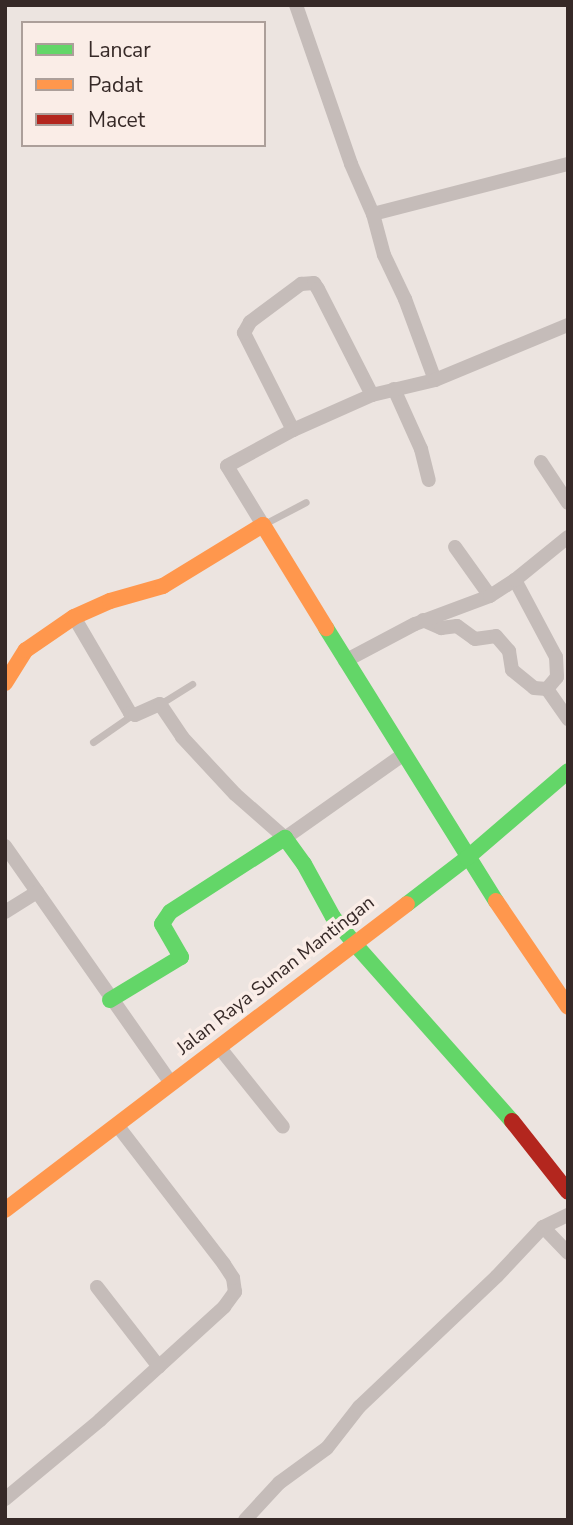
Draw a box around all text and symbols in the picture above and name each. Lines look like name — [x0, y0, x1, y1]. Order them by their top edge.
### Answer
legend — [21, 21, 266, 147]
text: Lancar — [88, 36, 151, 64]
text: Padat — [88, 71, 143, 99]
text: Macet — [88, 106, 145, 134]
street label: Jalan Raya Sunan Mantingan — [173, 892, 379, 1060]

